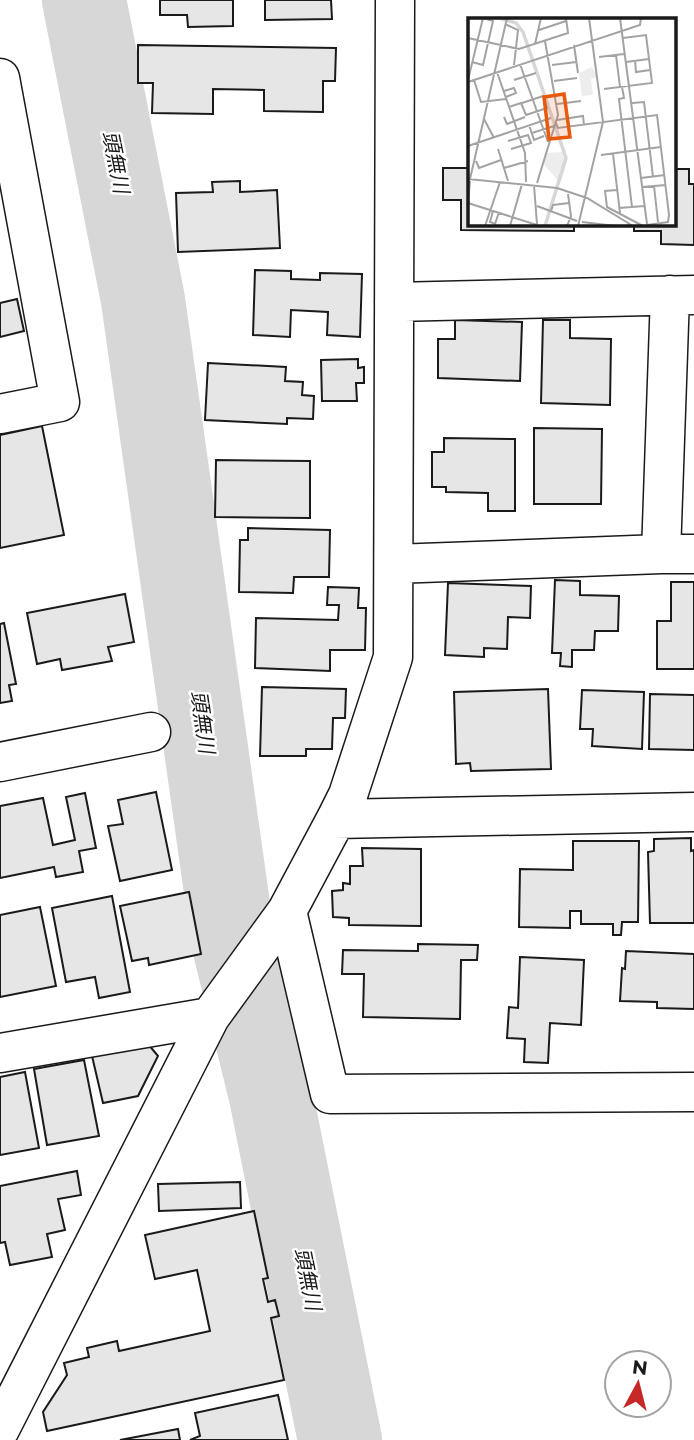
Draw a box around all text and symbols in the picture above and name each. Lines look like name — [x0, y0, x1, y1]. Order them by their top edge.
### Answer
inset map — [468, 18, 676, 226]
water label: 頭無川 — [98, 129, 135, 197]
water label: 頭無川 — [186, 689, 220, 757]
water label: 頭無川 — [290, 1246, 327, 1314]
north arrow — [603, 1349, 673, 1419]
text: N — [631, 1355, 649, 1380]

